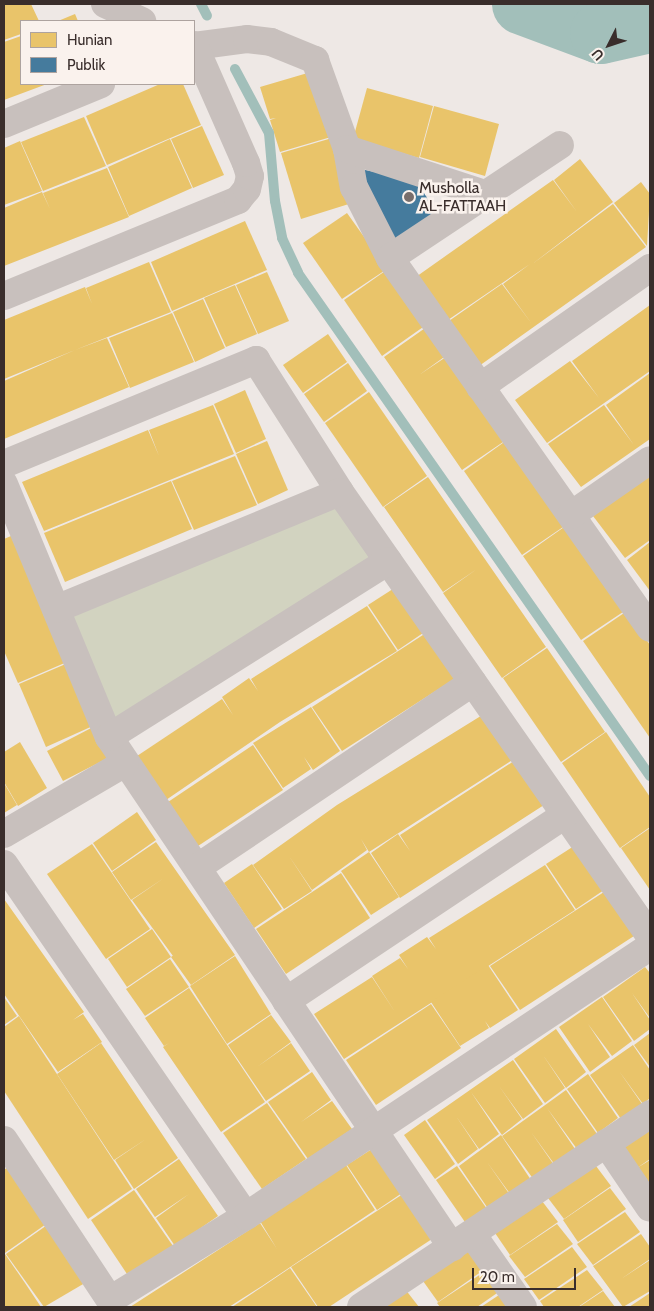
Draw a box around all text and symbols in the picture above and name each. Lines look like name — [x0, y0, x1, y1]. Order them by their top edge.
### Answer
legend — [20, 20, 195, 85]
north arrow — [584, 20, 634, 70]
text: Hunian — [67, 31, 112, 49]
text: U — [588, 45, 608, 65]
text: Publik — [67, 56, 105, 74]
place label: Musholla AL-FATTAAH — [419, 178, 506, 216]
marker: Musholla AL-FATTAAH — [403, 191, 415, 203]
scale bar — [474, 1258, 578, 1290]
text: 20 m — [480, 1268, 515, 1286]

